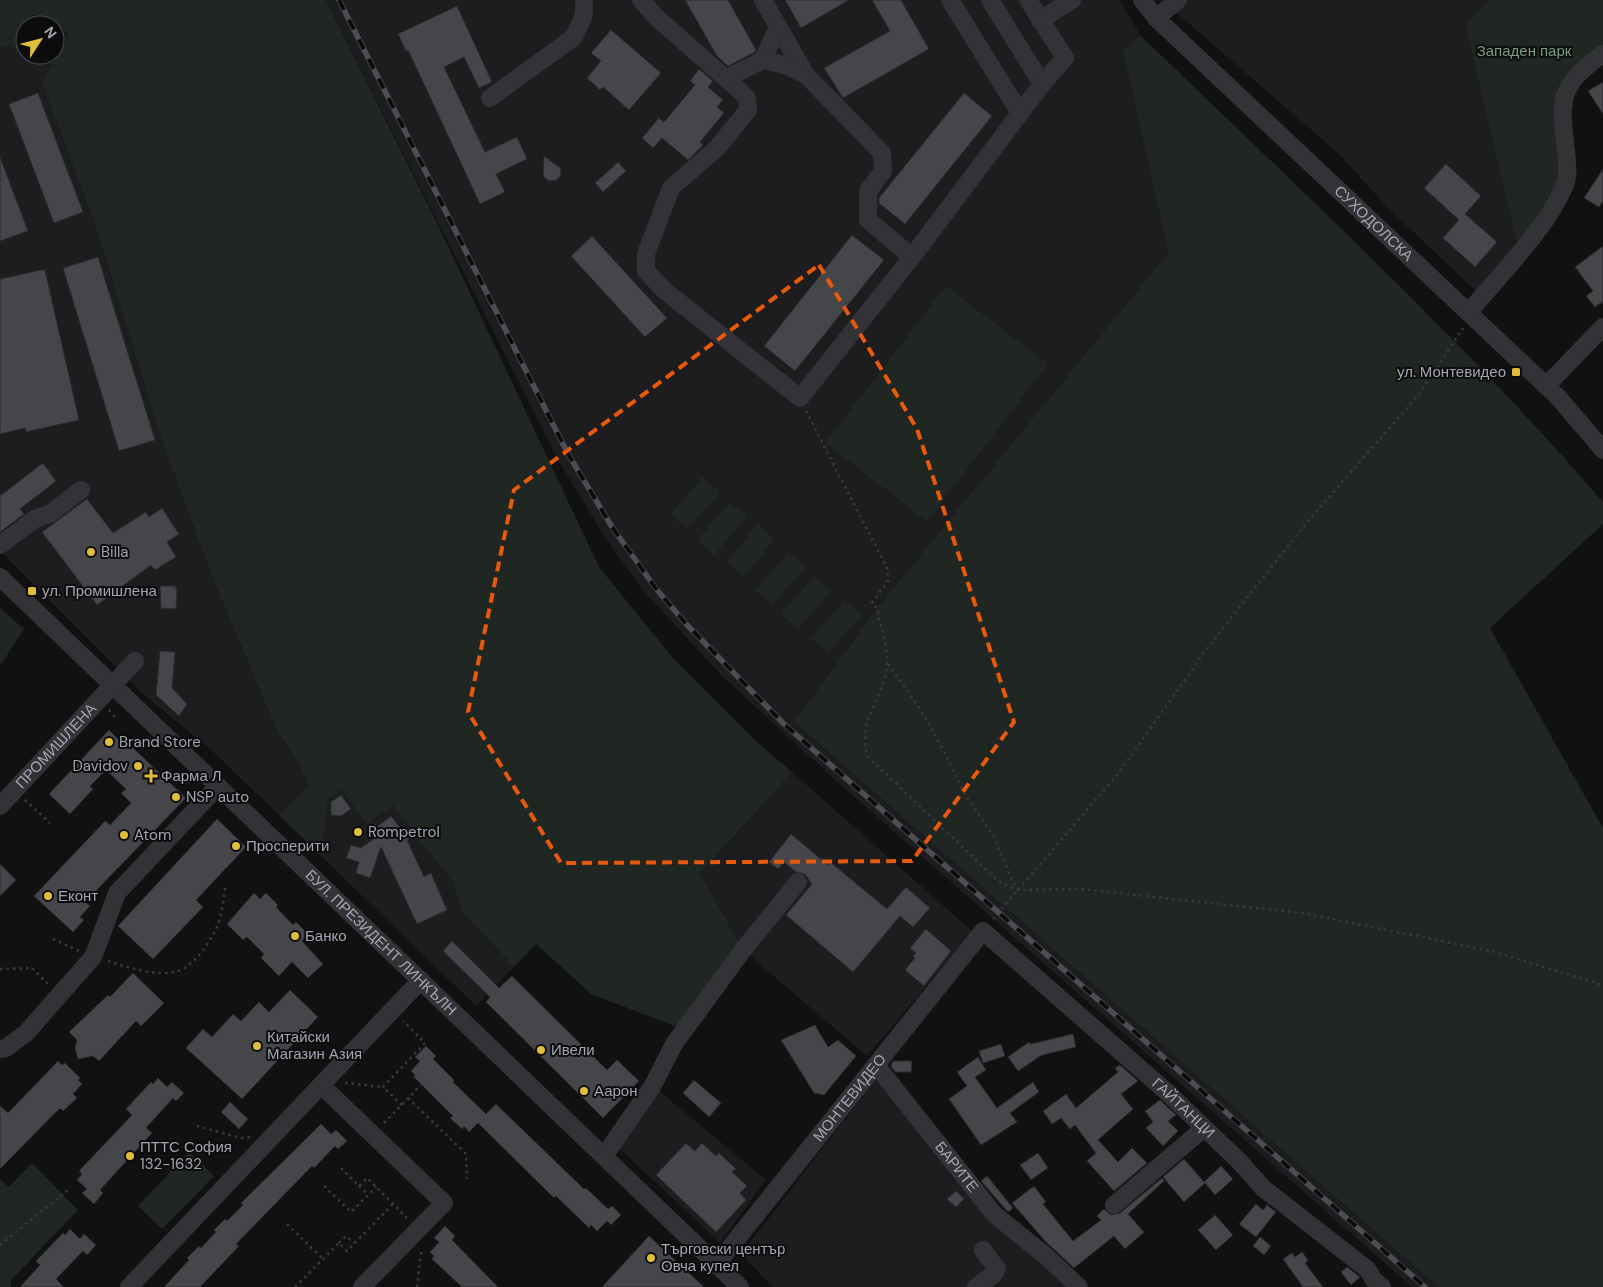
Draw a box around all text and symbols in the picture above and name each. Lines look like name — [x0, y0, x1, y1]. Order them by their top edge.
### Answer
north arrow — [15, 15, 65, 65]
text: N — [40, 23, 61, 42]
park label: Западен парк — [1477, 41, 1572, 61]
street label: СУХОДОЛСКА — [1330, 181, 1418, 265]
place label: ул. Монтевидео — [1397, 362, 1506, 382]
marker: ул. Монтевидео — [1510, 366, 1522, 378]
place label: Billa — [101, 542, 129, 562]
marker: Billa — [85, 546, 97, 558]
place label: ул. Промишлена — [42, 581, 157, 601]
marker: ул. Промишлена — [26, 585, 38, 597]
street label: ПРОМИШЛЕНА — [11, 699, 101, 793]
place label: Brand Store — [119, 732, 201, 752]
marker: Brand Store — [103, 736, 115, 748]
place label: Davidov — [72, 756, 128, 776]
marker: Davidov — [132, 760, 144, 772]
place label: Фарма Л — [161, 766, 222, 786]
marker: Фарма Л — [145, 770, 157, 782]
place label: NSP auto — [186, 787, 249, 807]
marker: NSP auto — [170, 791, 182, 803]
place label: Rompetrol — [368, 822, 440, 842]
place label: Atom — [134, 825, 171, 845]
marker: Rompetrol — [352, 826, 364, 838]
marker: Atom — [118, 829, 130, 841]
place label: Просперити — [246, 836, 329, 856]
marker: Просперити — [230, 840, 242, 852]
street label: БУЛ. ПРЕЗИДЕНТ ЛИНКЪЛН — [301, 865, 461, 1020]
place label: Еконт — [58, 886, 98, 906]
marker: Еконт — [42, 890, 54, 902]
place label: Банко — [305, 926, 347, 946]
marker: Банко — [289, 930, 301, 942]
place label: Китайски Магазин Азия — [267, 1027, 362, 1064]
marker: Китайски Магазин Азия — [251, 1040, 263, 1052]
place label: Ивели — [551, 1040, 595, 1060]
marker: Ивели — [535, 1044, 547, 1056]
street label: МОНТЕВИДЕО — [808, 1050, 891, 1146]
street label: ГАЙТАНЦИ — [1148, 1073, 1219, 1143]
place label: Аарон — [594, 1081, 637, 1101]
marker: Аарон — [578, 1085, 590, 1097]
place label: ПТТС София 132-1632 — [140, 1137, 232, 1174]
street label: БАРИТЕ — [930, 1137, 983, 1196]
marker: ПТТС София 132-1632 — [124, 1150, 136, 1162]
place label: Търговски център Овча купел — [661, 1239, 785, 1276]
marker: Търговски център Овча купел — [645, 1252, 657, 1264]

